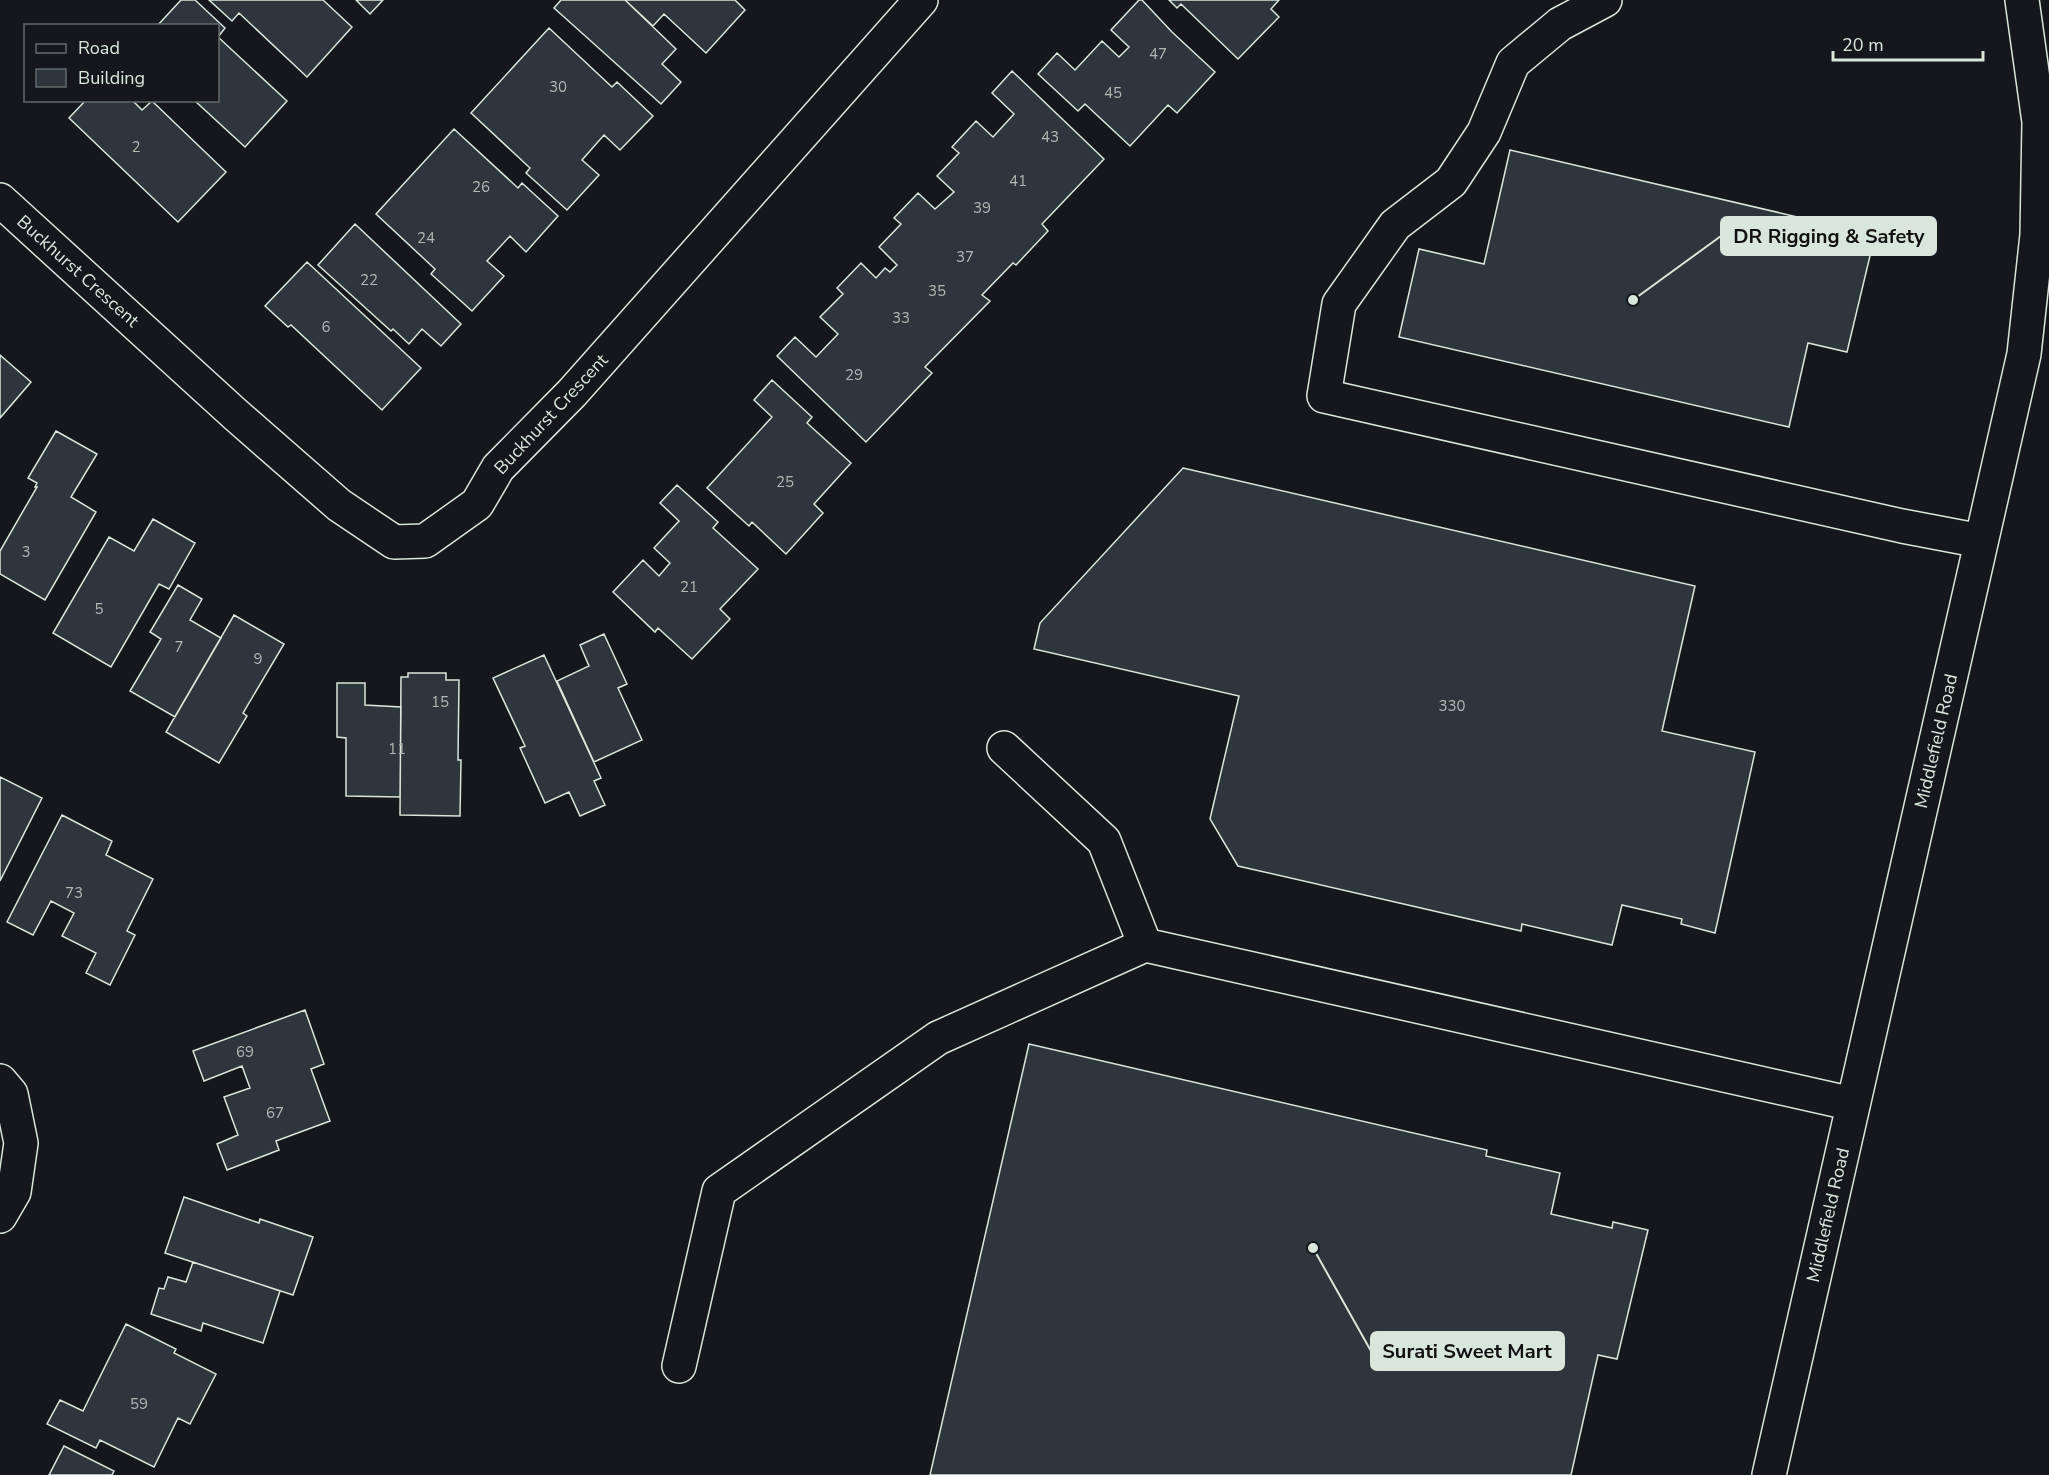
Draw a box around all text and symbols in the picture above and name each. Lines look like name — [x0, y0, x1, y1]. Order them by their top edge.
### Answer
legend — [24, 24, 219, 102]
scale bar — [1833, 24, 1983, 62]
text: 20 m — [1842, 33, 1884, 57]
text: Road — [78, 36, 120, 60]
house number: 47 — [1149, 44, 1167, 64]
text: Building — [78, 66, 145, 90]
house number: 30 — [549, 77, 567, 97]
house number: 45 — [1104, 83, 1122, 103]
house number: 43 — [1041, 127, 1059, 147]
house number: 2 — [131, 137, 141, 157]
house number: 41 — [1009, 171, 1027, 191]
house number: 26 — [472, 177, 490, 197]
house number: 39 — [973, 198, 991, 218]
street label: Buckhurst Crescent — [12, 210, 145, 333]
callout: DR Rigging & Safety — [1721, 217, 1936, 255]
text: DR Rigging & Safety — [1733, 223, 1925, 250]
house number: 24 — [417, 228, 435, 248]
house number: 37 — [956, 247, 974, 267]
house number: 22 — [360, 270, 378, 290]
house number: 35 — [928, 281, 946, 301]
house number: 33 — [892, 308, 910, 328]
house number: 6 — [321, 317, 331, 337]
street label: Buckhurst Crescent — [489, 348, 614, 479]
house number: 29 — [845, 365, 863, 385]
house number: 25 — [776, 472, 794, 492]
house number: 3 — [21, 542, 31, 562]
house number: 21 — [680, 577, 698, 597]
house number: 5 — [94, 599, 104, 619]
house number: 7 — [174, 637, 184, 657]
house number: 9 — [253, 649, 263, 669]
street label: Middlefield Road — [1909, 671, 1963, 811]
house number: 15 — [431, 692, 449, 712]
house number: 330 — [1438, 696, 1466, 716]
house number: 11 — [388, 739, 406, 759]
house number: 73 — [65, 883, 83, 903]
house number: 69 — [236, 1042, 254, 1062]
house number: 67 — [266, 1103, 284, 1123]
street label: Middlefield Road — [1801, 1145, 1855, 1285]
callout: Surati Sweet Mart — [1371, 1332, 1564, 1370]
text: Surati Sweet Mart — [1382, 1338, 1552, 1365]
house number: 59 — [130, 1394, 148, 1414]

